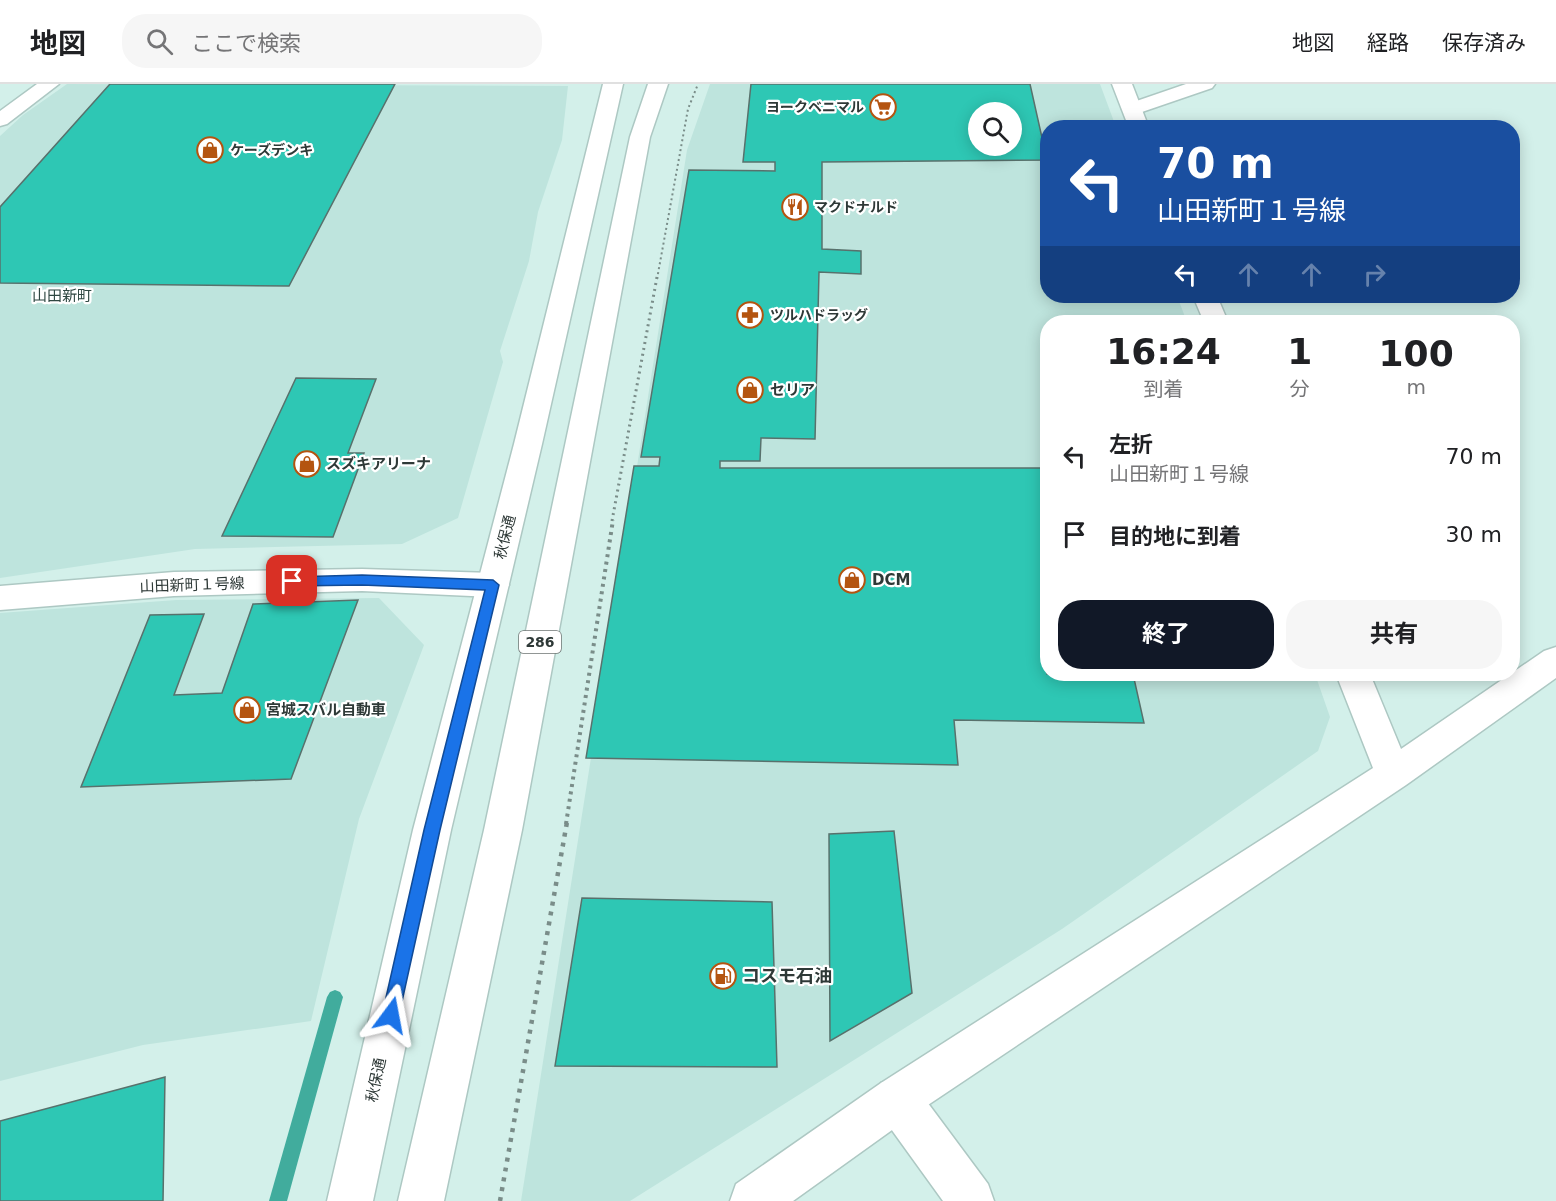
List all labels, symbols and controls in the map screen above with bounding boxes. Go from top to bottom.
search box [122,14,542,68]
icon: search [143,25,176,58]
text: 地図 [30,27,86,60]
text: ここで検索 [191,31,301,56]
text: 地図 [1292,31,1334,55]
text: 経路 [1367,31,1409,55]
text: 保存済み [1442,31,1526,55]
supermarket icon: ヨークベニマル [868,92,898,122]
place label: ヨークベニマル [766,99,864,115]
map controls [968,102,1022,156]
button: search [968,102,1022,156]
shop icon: ケーズデンキ [195,135,225,165]
text: 70 m [1157,139,1274,188]
place label: ケーズデンキ [230,142,313,158]
icon: left [1058,144,1136,222]
restaurant icon: マクドナルド [780,192,810,222]
text: 山田新町１号線 [1157,195,1346,226]
place label: マクドナルド [814,199,898,215]
icon: left [1169,258,1202,291]
icon: ahead [1232,258,1265,291]
icon: ahead [1295,258,1328,291]
icon: right [1358,258,1391,291]
district label: 山田新町 [32,287,92,305]
pharmacy icon: ツルハドラッグ [735,300,765,330]
place label: ツルハドラッグ [770,307,868,323]
text: 16:24 [1106,331,1221,372]
text: 1 [1287,331,1312,372]
text: 100 [1379,333,1454,374]
shop icon: セリア [735,375,765,405]
text: m [1406,375,1426,399]
text: 到着 [1144,377,1184,401]
text: 分 [1290,377,1310,401]
place label: セリア [770,381,815,399]
text: 左折 [1109,432,1153,457]
icon: left [1058,440,1091,473]
text: 70 m [1446,444,1502,469]
shop icon: スズキアリーナ [292,449,322,479]
place label: スズキアリーナ [326,455,431,473]
text: 山田新町１号線 [1109,462,1249,486]
street label: 秋保通 [491,513,519,561]
icon: arrive [1058,518,1091,551]
text: 30 m [1446,522,1502,547]
text: 目的地に到着 [1109,524,1241,549]
pin [266,555,317,606]
icon: arrive [275,564,308,597]
shop icon: DCM [837,565,867,595]
place label: DCM [872,571,910,589]
street label: 山田新町１号線 [139,574,245,596]
button: 終了 [1058,600,1274,669]
button: 共有 [1286,600,1502,669]
road number: 286 [519,631,561,653]
shop icon: 宮城スバル自動車 [232,695,262,725]
place label: 宮城スバル自動車 [266,701,386,719]
fuel station icon: コスモ石油 [708,961,738,991]
place label: コスモ石油 [742,965,832,986]
position arrow [359,983,423,1047]
street label: 秋保通 [363,1056,389,1104]

